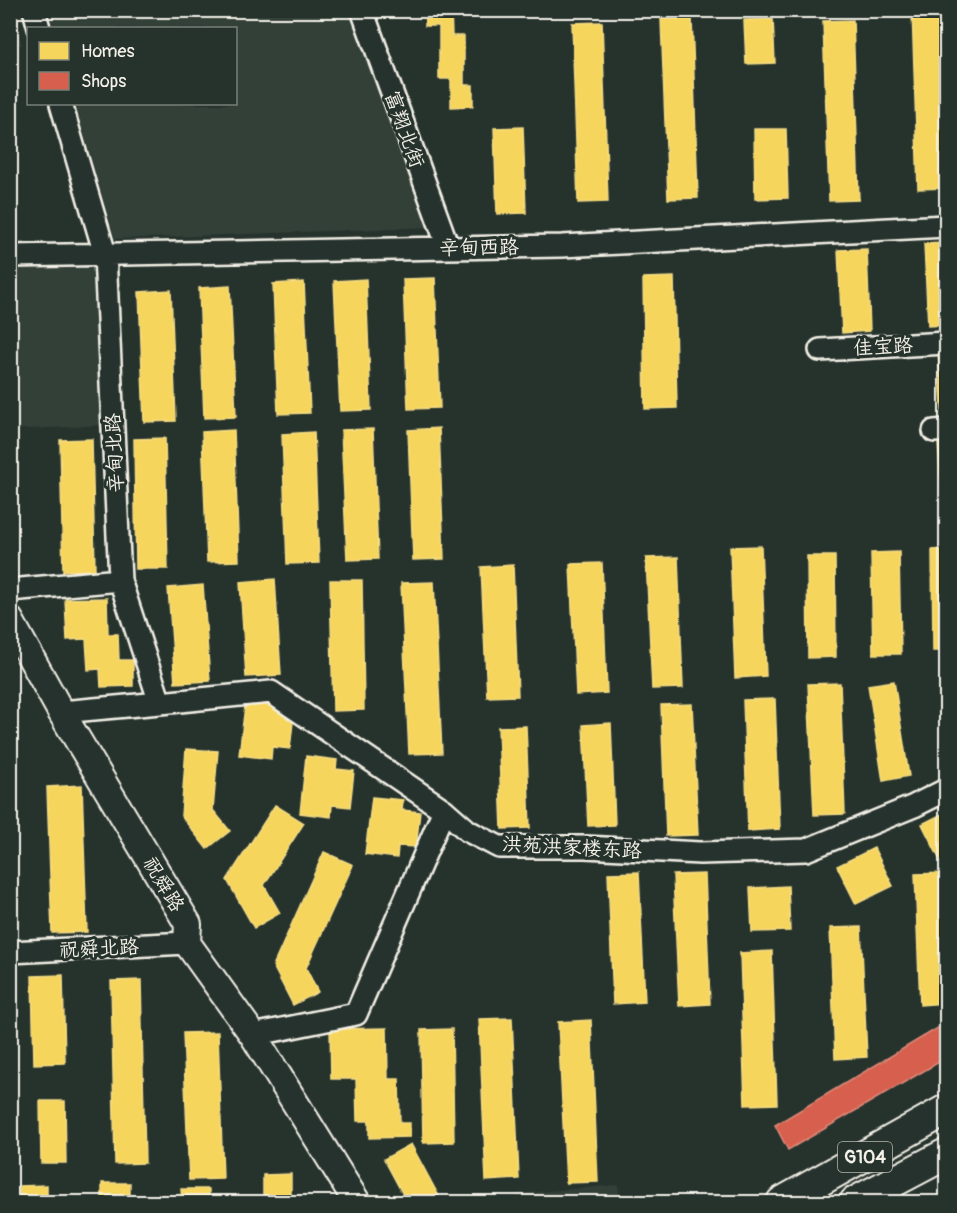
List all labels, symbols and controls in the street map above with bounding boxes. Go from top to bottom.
legend [27,27,237,105]
text: Homes [81,40,134,63]
text: Shops [81,70,126,93]
street label: 富翔北街 [379,87,430,171]
street label: 辛甸西路 [439,234,520,261]
street label: 佳宝路 [852,332,915,361]
street label: 辛甸北路 [100,411,129,494]
street label: 洪苑洪家楼东路 [501,831,644,864]
street label: 祝舜路 [137,852,190,917]
street label: 祝舜北路 [58,934,141,963]
road number: G104 [838,1142,892,1172]

